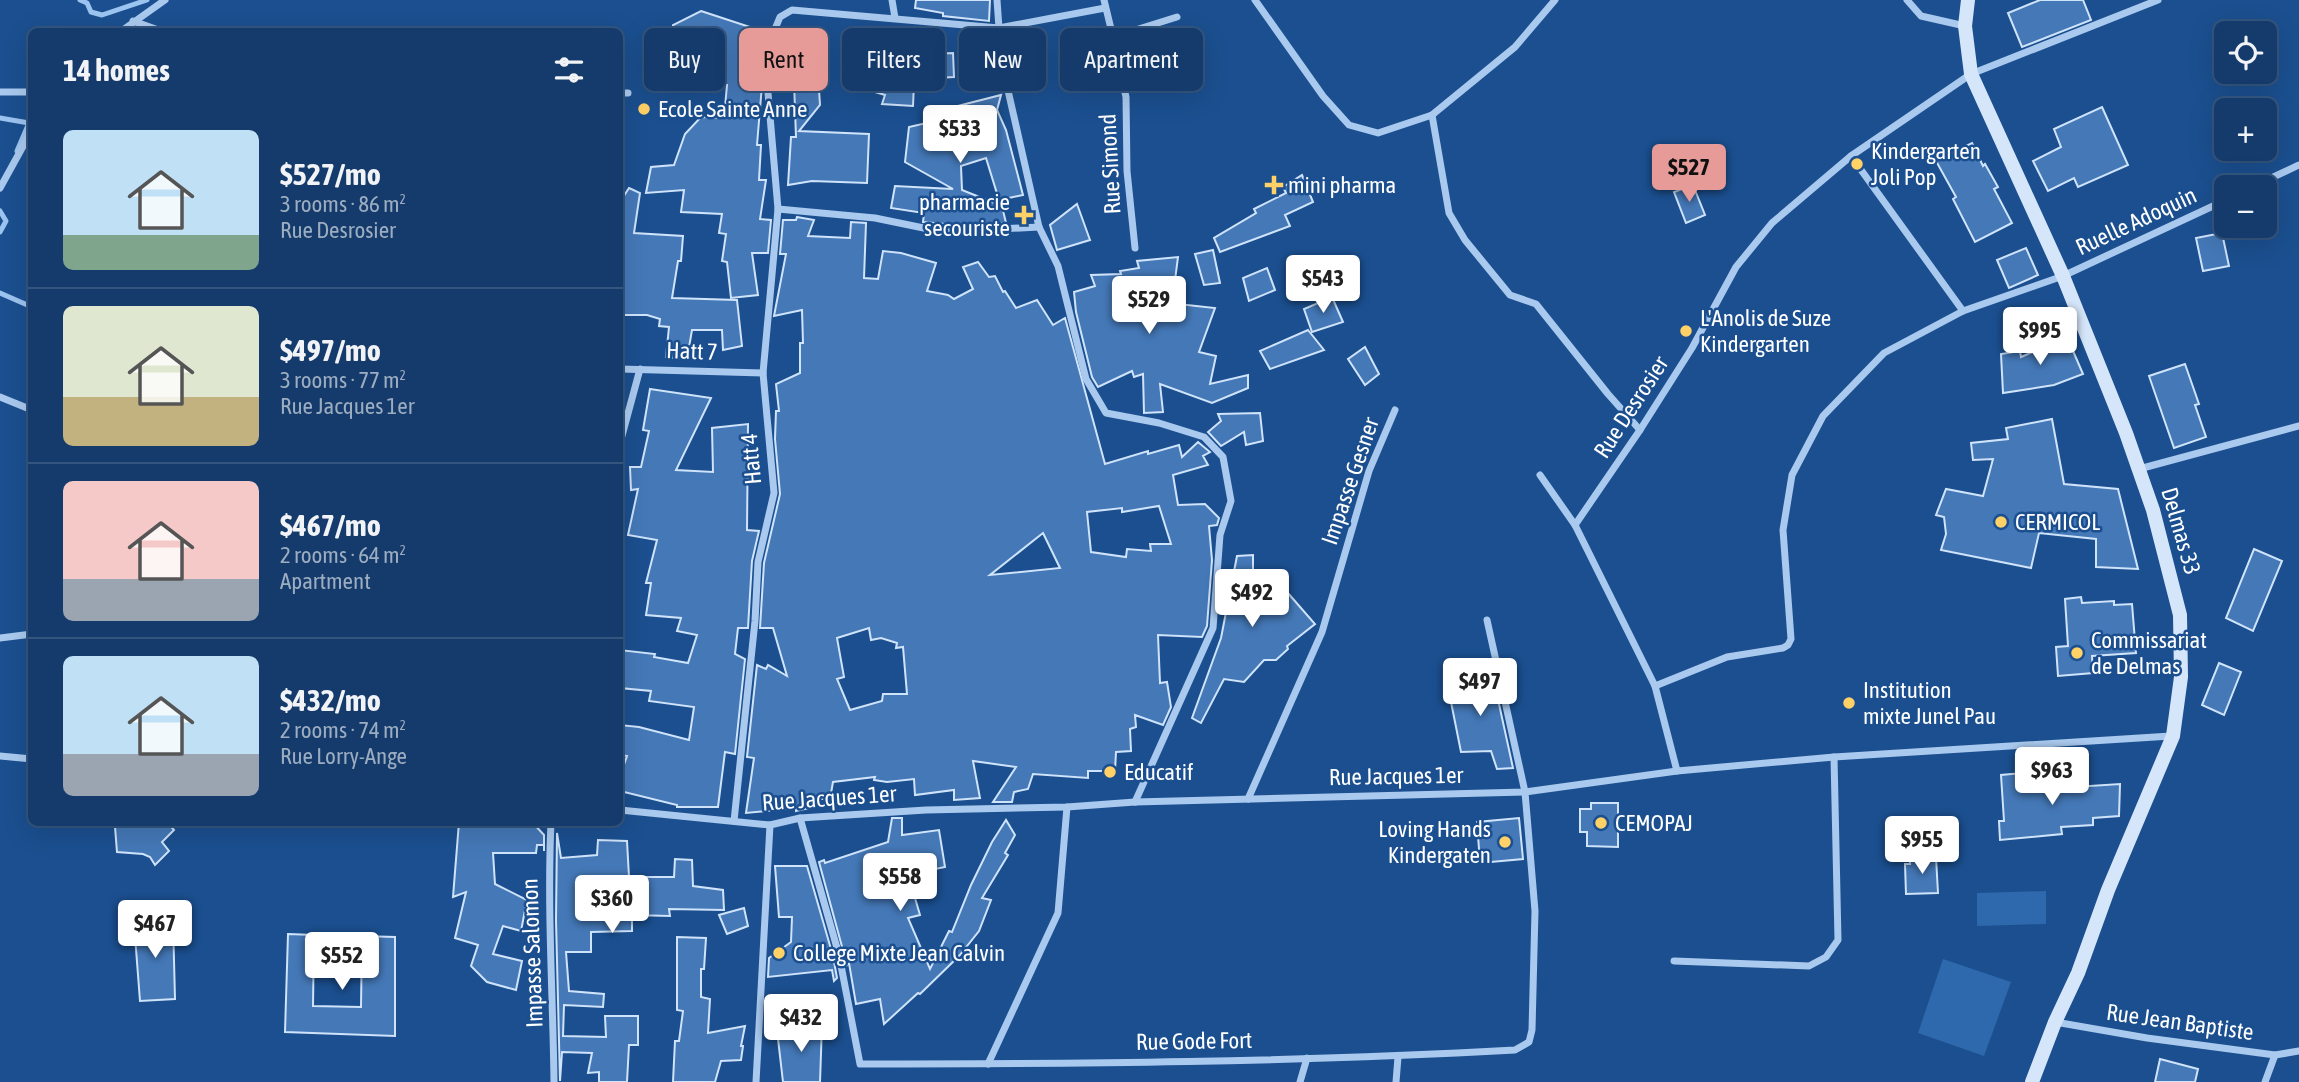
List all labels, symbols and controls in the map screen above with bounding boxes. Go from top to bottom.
map controls [2214,21,2277,238]
button: locate [2214,21,2277,84]
chip: Buy [644,28,725,91]
chip: Rent [739,28,828,91]
chip: Filters [842,28,945,91]
chip: New [959,28,1046,91]
chip: Apartment [1060,28,1203,91]
icon: filters [550,51,588,89]
text: 14 homes [63,53,170,87]
place label: Ecole Sainte Anne [658,96,807,122]
button: + [2214,98,2277,161]
marker: Ecole Sainte Anne [636,101,652,117]
pin: $533 [919,106,1001,165]
street label: Rue Simond [1094,113,1126,215]
text: $533 [939,115,981,141]
place label: Kindergarten Joli Pop [1871,138,1981,190]
pin: $527 [1648,144,1730,204]
text: $527 [1668,154,1710,180]
marker: Kindergarten Joli Pop [1849,156,1865,172]
text: $527/mo [280,157,381,191]
icon: home [119,158,203,242]
place label: mini pharma [1288,172,1396,198]
button: − [2214,175,2277,238]
marker: mini pharma [1266,177,1282,193]
street label: Ruelle Adoquin [2072,182,2200,260]
place label: pharmacie secouriste [919,189,1010,241]
text: 3 rooms · 86 m² [280,191,406,217]
marker: pharmacie secouriste [1016,207,1032,223]
text: Rue Desrosier [280,217,396,243]
pin: $543 [1282,256,1364,315]
text: $543 [1302,265,1344,291]
pin: $529 [1108,276,1190,336]
text: $529 [1128,286,1170,312]
place label: L'Anolis de Suze Kindergarten [1700,305,1831,357]
pin: $995 [1999,308,2081,367]
text: $995 [2019,317,2061,343]
marker: L'Anolis de Suze Kindergarten [1678,323,1694,339]
text: $497/mo [280,333,381,367]
icon: home [119,334,203,418]
street label: Hatt 7 [666,337,718,365]
street label: Rue Desrosier [1589,350,1674,463]
text: 3 rooms · 77 m² [280,367,406,393]
text: Rue Jacques 1er [280,393,415,419]
street label: Impasse Gesner [1316,413,1384,548]
street label: Hatt 4 [736,432,766,486]
street label: Delmas 33 [2156,484,2206,578]
text: $467/mo [280,508,381,542]
icon: home [119,509,203,593]
place label: CERMICOL [2015,509,2100,535]
marker: CERMICOL [1993,514,2009,530]
text: 2 rooms · 64 m² [280,542,406,568]
text: Apartment [280,568,371,594]
pin: $492 [1211,570,1293,629]
text: $492 [1231,579,1273,605]
place label: Commissariat de Delmas [2091,627,2207,679]
marker: Commissariat de Delmas [2069,645,2085,661]
pin: $497 [1439,658,1521,718]
text: $497 [1459,668,1501,694]
place label: Institution mixte Junel Pau [1863,677,1996,729]
text: $432/mo [280,683,381,717]
icon: home [119,684,203,768]
marker: Institution mixte Junel Pau [1841,695,1857,711]
text: 2 rooms · 74 m² [280,717,406,743]
text: Rue Lorry-Ange [280,743,407,769]
pin: $963 [2011,748,2093,807]
text: $963 [2031,757,2073,783]
place label: Educatif [1124,759,1193,785]
street label: Rue Jacques 1er [1329,762,1465,790]
marker: Educatif [1102,764,1118,780]
street label: Rue Jacques 1er [761,780,898,816]
place label: CEMOPAJ [1615,810,1693,836]
marker: CEMOPAJ [1593,815,1609,831]
place label: Loving Hands Kindergaten [1378,816,1491,868]
pin: $955 [1881,816,1963,876]
text: $955 [1901,826,1943,852]
marker: Loving Hands Kindergaten [1497,834,1513,850]
pin: $558 [859,853,941,913]
text: $558 [879,863,921,889]
pin: $360 [571,876,653,935]
street label: Impasse Salomon [516,878,548,1028]
text: $360 [591,885,633,911]
pin: $467 [114,900,196,960]
text: $467 [134,910,176,936]
pin: $552 [301,932,383,992]
place label: College Mixte Jean Calvin [793,940,1005,966]
text: $552 [321,942,363,968]
marker: College Mixte Jean Calvin [771,945,787,961]
pin: $432 [760,995,842,1054]
street label: Rue Jean Baptiste [2105,999,2255,1045]
text: $432 [780,1004,822,1030]
street label: Rue Gode Fort [1136,1027,1252,1055]

